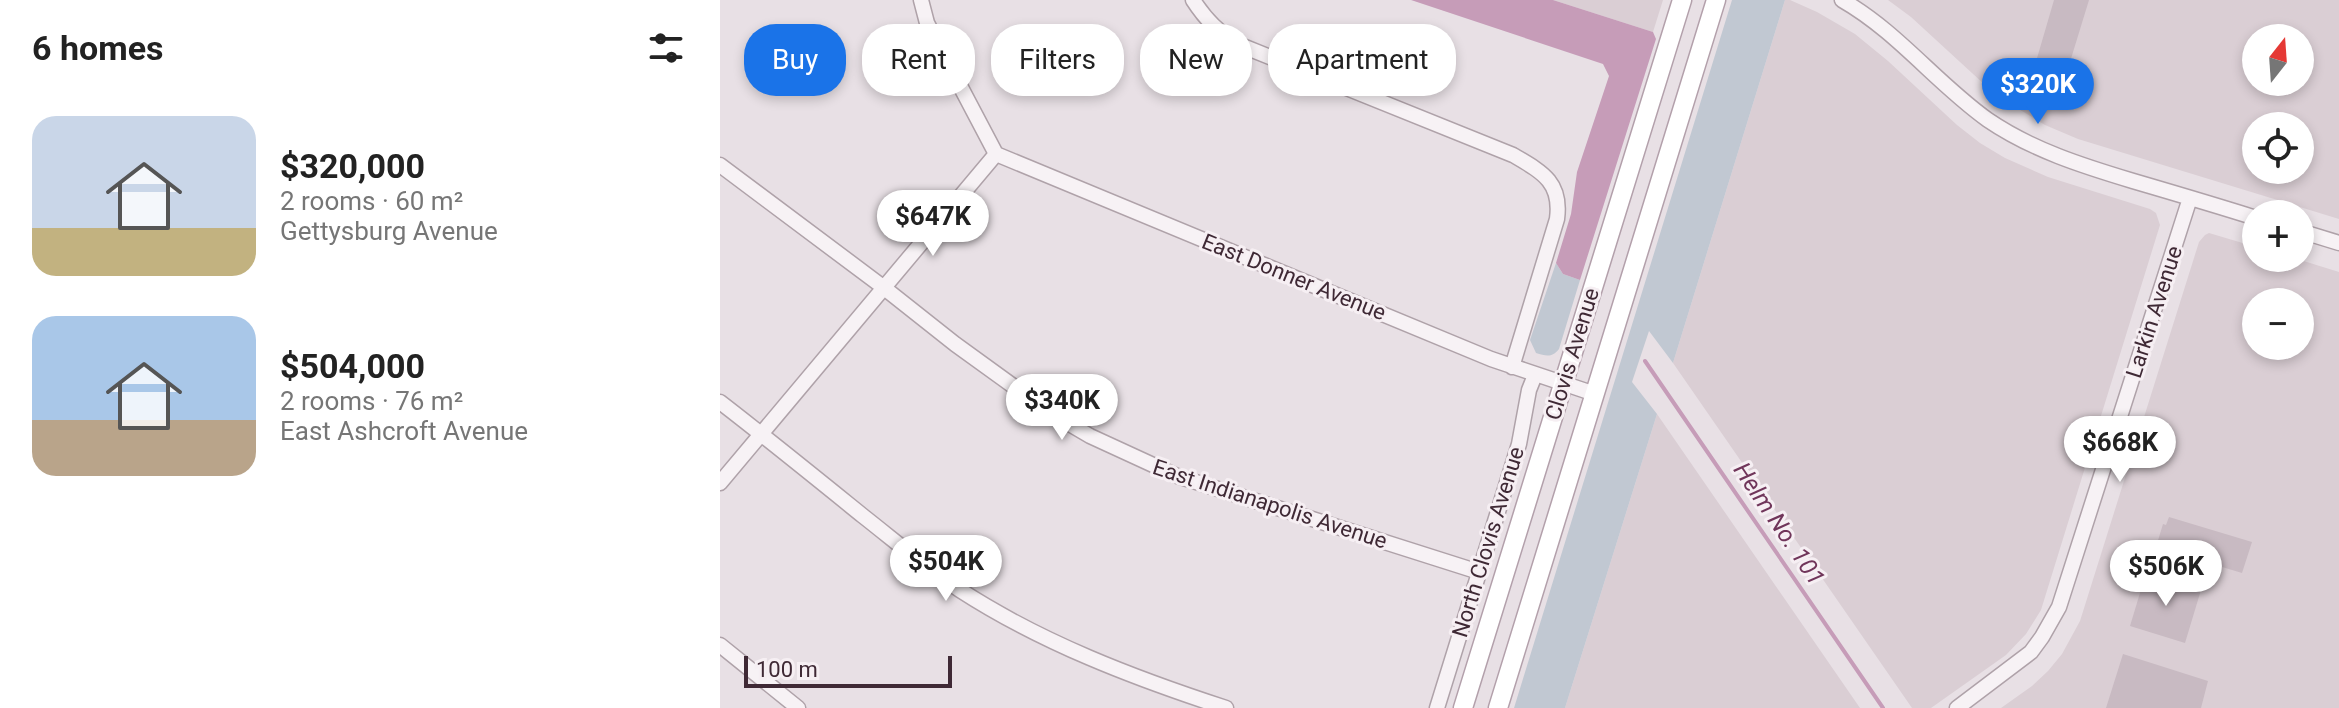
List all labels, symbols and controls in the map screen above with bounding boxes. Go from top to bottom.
chip: Buy [744,24,846,96]
chip: Rent [862,24,975,96]
chip: Filters [991,24,1124,96]
chip: New [1140,24,1252,96]
chip: Apartment [1268,24,1456,96]
north arrow [2242,24,2314,96]
map controls [2242,24,2314,360]
icon: filters [644,26,688,70]
text: 6 homes [32,28,163,68]
pin: $320K [1982,58,2094,126]
text: $320K [2000,69,2076,99]
button: locate [2242,112,2314,184]
text: $320,000 [280,146,425,186]
icon: home [96,148,192,244]
text: 2 rooms · 60 m² [280,186,463,216]
pin: $647K [877,190,989,258]
button: + [2242,200,2314,272]
text: $647K [895,201,971,231]
text: Gettysburg Avenue [280,216,498,246]
street label: East Donner Avenue [1198,229,1390,325]
street label: Larkin Avenue [2121,243,2187,381]
street label: Clovis Avenue [1540,285,1604,423]
button: − [2242,288,2314,360]
text: $504,000 [280,346,425,386]
icon: home [96,348,192,444]
pin: $340K [1006,374,1118,442]
text: $340K [1024,385,1100,415]
text: 2 rooms · 76 m² [280,386,463,416]
text: East Ashcroft Avenue [280,416,528,446]
pin: $668K [2064,416,2176,484]
text: $668K [2082,427,2158,457]
street label: North Clovis Avenue [1447,444,1529,640]
street label: East Indianapolis Avenue [1150,454,1390,554]
water label: Helm No. 101 [1728,457,1830,591]
pin: $504K [890,535,1002,603]
pin: $506K [2110,540,2222,608]
text: $504K [908,546,984,576]
text: $506K [2128,551,2204,581]
scale bar [744,652,952,688]
text: 100 m [756,657,818,682]

